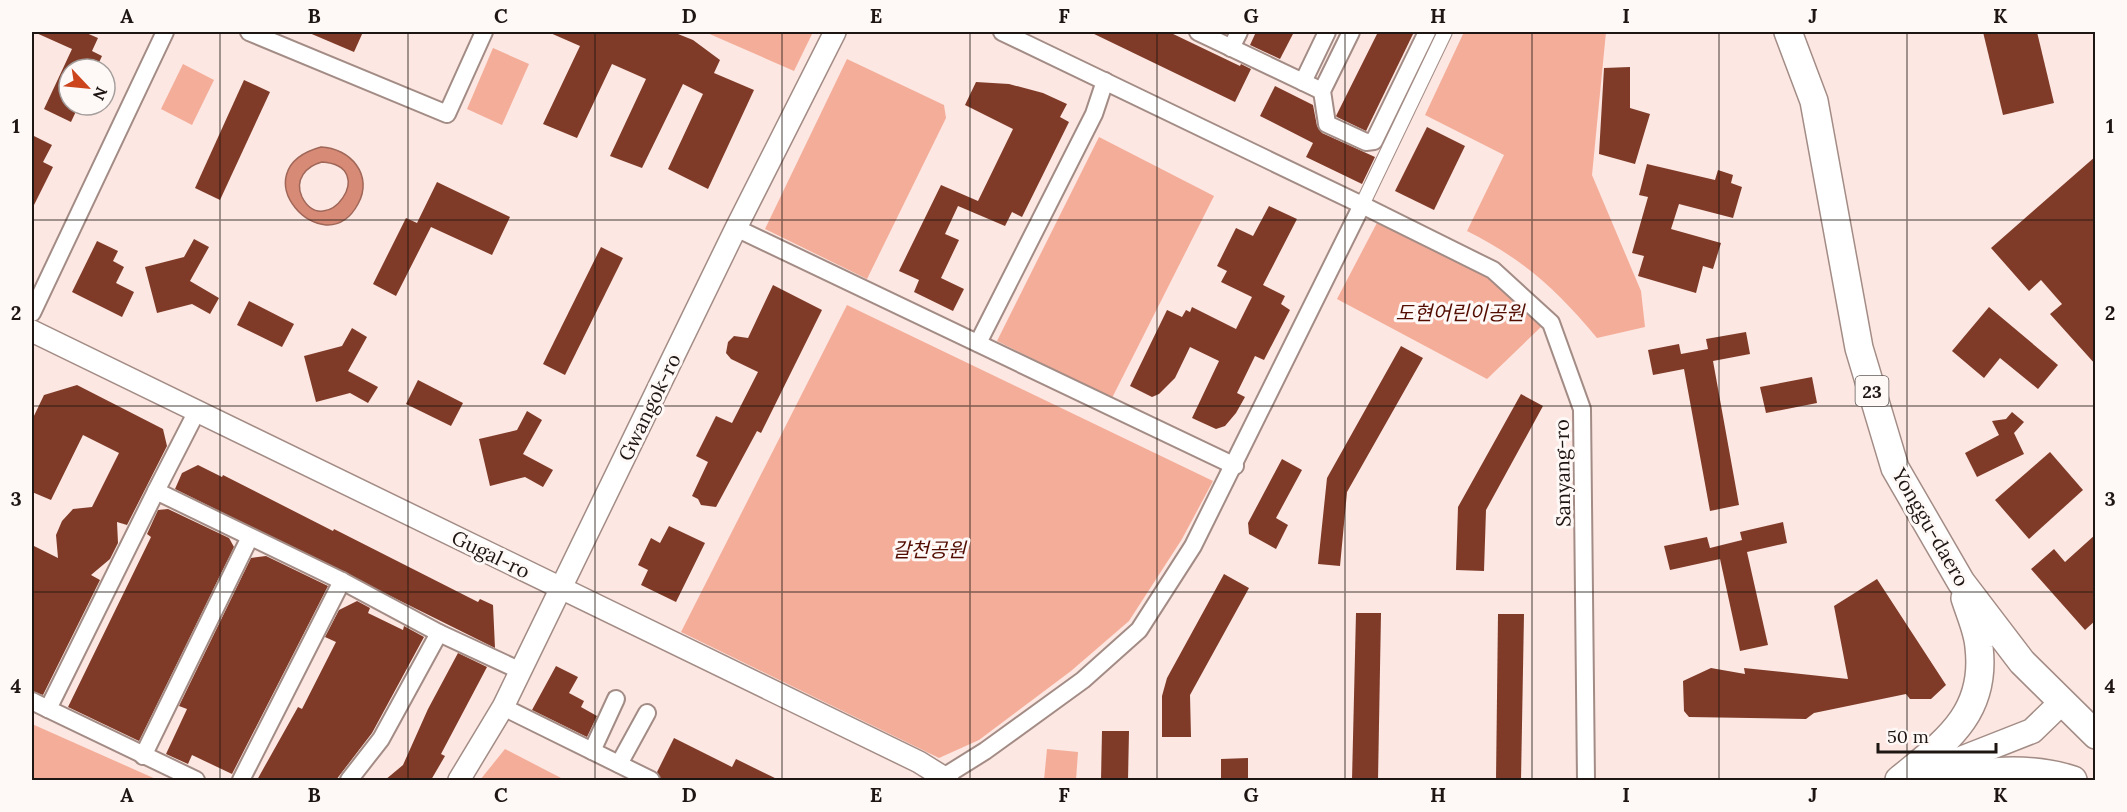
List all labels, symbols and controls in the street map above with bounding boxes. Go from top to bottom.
text: A [120,3,134,28]
text: B [307,3,321,28]
text: C [494,3,508,28]
text: D [681,3,697,28]
text: E [870,3,882,28]
text: F [1058,3,1070,28]
text: G [1243,3,1259,28]
text: H [1430,3,1446,28]
text: I [1622,3,1630,28]
text: J [1808,3,1818,28]
text: K [1993,3,2008,28]
north arrow [57,57,117,117]
text: N [89,84,112,104]
text: 1 [12,113,20,138]
text: 1 [2106,113,2114,138]
text: 2 [11,300,21,325]
park label: 도현어린이공원 [1396,300,1526,325]
text: 2 [2105,300,2115,325]
street label: Gwangok-ro [612,349,686,465]
road number: 23 [1856,376,1888,406]
street label: Sanyang-ro [1549,419,1575,527]
street label: Yonggu-daero [1887,463,1975,591]
text: 3 [10,486,22,511]
text: 3 [2104,486,2116,511]
street label: Gugal-ro [448,524,534,584]
park label: 갈천공원 [892,537,967,562]
text: 4 [11,673,22,698]
text: 4 [2105,673,2116,698]
scale bar [1878,716,1996,754]
text: 50 m [1887,725,1929,748]
text: A [120,782,134,807]
text: B [307,782,321,807]
text: C [494,782,508,807]
text: D [681,782,697,807]
text: E [870,782,882,807]
text: F [1058,782,1070,807]
text: G [1243,782,1259,807]
text: H [1430,782,1446,807]
text: I [1622,782,1630,807]
text: J [1808,782,1818,807]
text: K [1993,782,2008,807]

